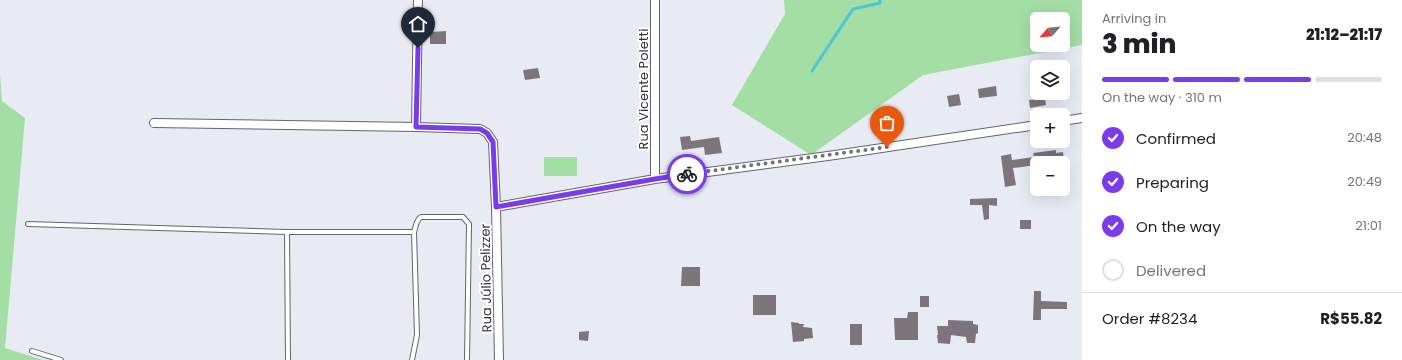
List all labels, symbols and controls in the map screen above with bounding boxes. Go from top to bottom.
pin [401,7.0,435,48]
text: Arriving in [1102,9,1166,28]
north arrow [1030,12,1070,52]
map controls [1030,12,1070,196]
icon: home [407,13,429,35]
text: 21:12–21:17 [1306,24,1382,45]
text: 3 min [1102,26,1176,62]
street label: Rua Vicente Poletti [634,29,653,149]
button: layers [1030,60,1070,100]
text: On the way · 310 m [1102,88,1222,107]
pin [870,106,904,147]
button: + [1030,108,1070,148]
icon: bag [876,112,898,134]
icon: check [1102,127,1124,149]
text: Confirmed [1136,128,1216,149]
text: 20:48 [1347,128,1382,147]
courier [667,154,707,194]
button: − [1030,156,1070,196]
icon: bike [676,163,698,185]
icon: check [1102,171,1124,193]
text: Preparing [1136,172,1209,193]
text: 20:49 [1347,172,1382,191]
icon: check [1102,215,1124,237]
text: On the way [1136,216,1221,237]
text: 21:01 [1355,216,1382,235]
street label: Rua Júlio Pelizzer [476,223,496,332]
text: Delivered [1136,260,1206,281]
text: Order #8234 [1102,308,1197,329]
text: R$55.82 [1320,308,1382,329]

